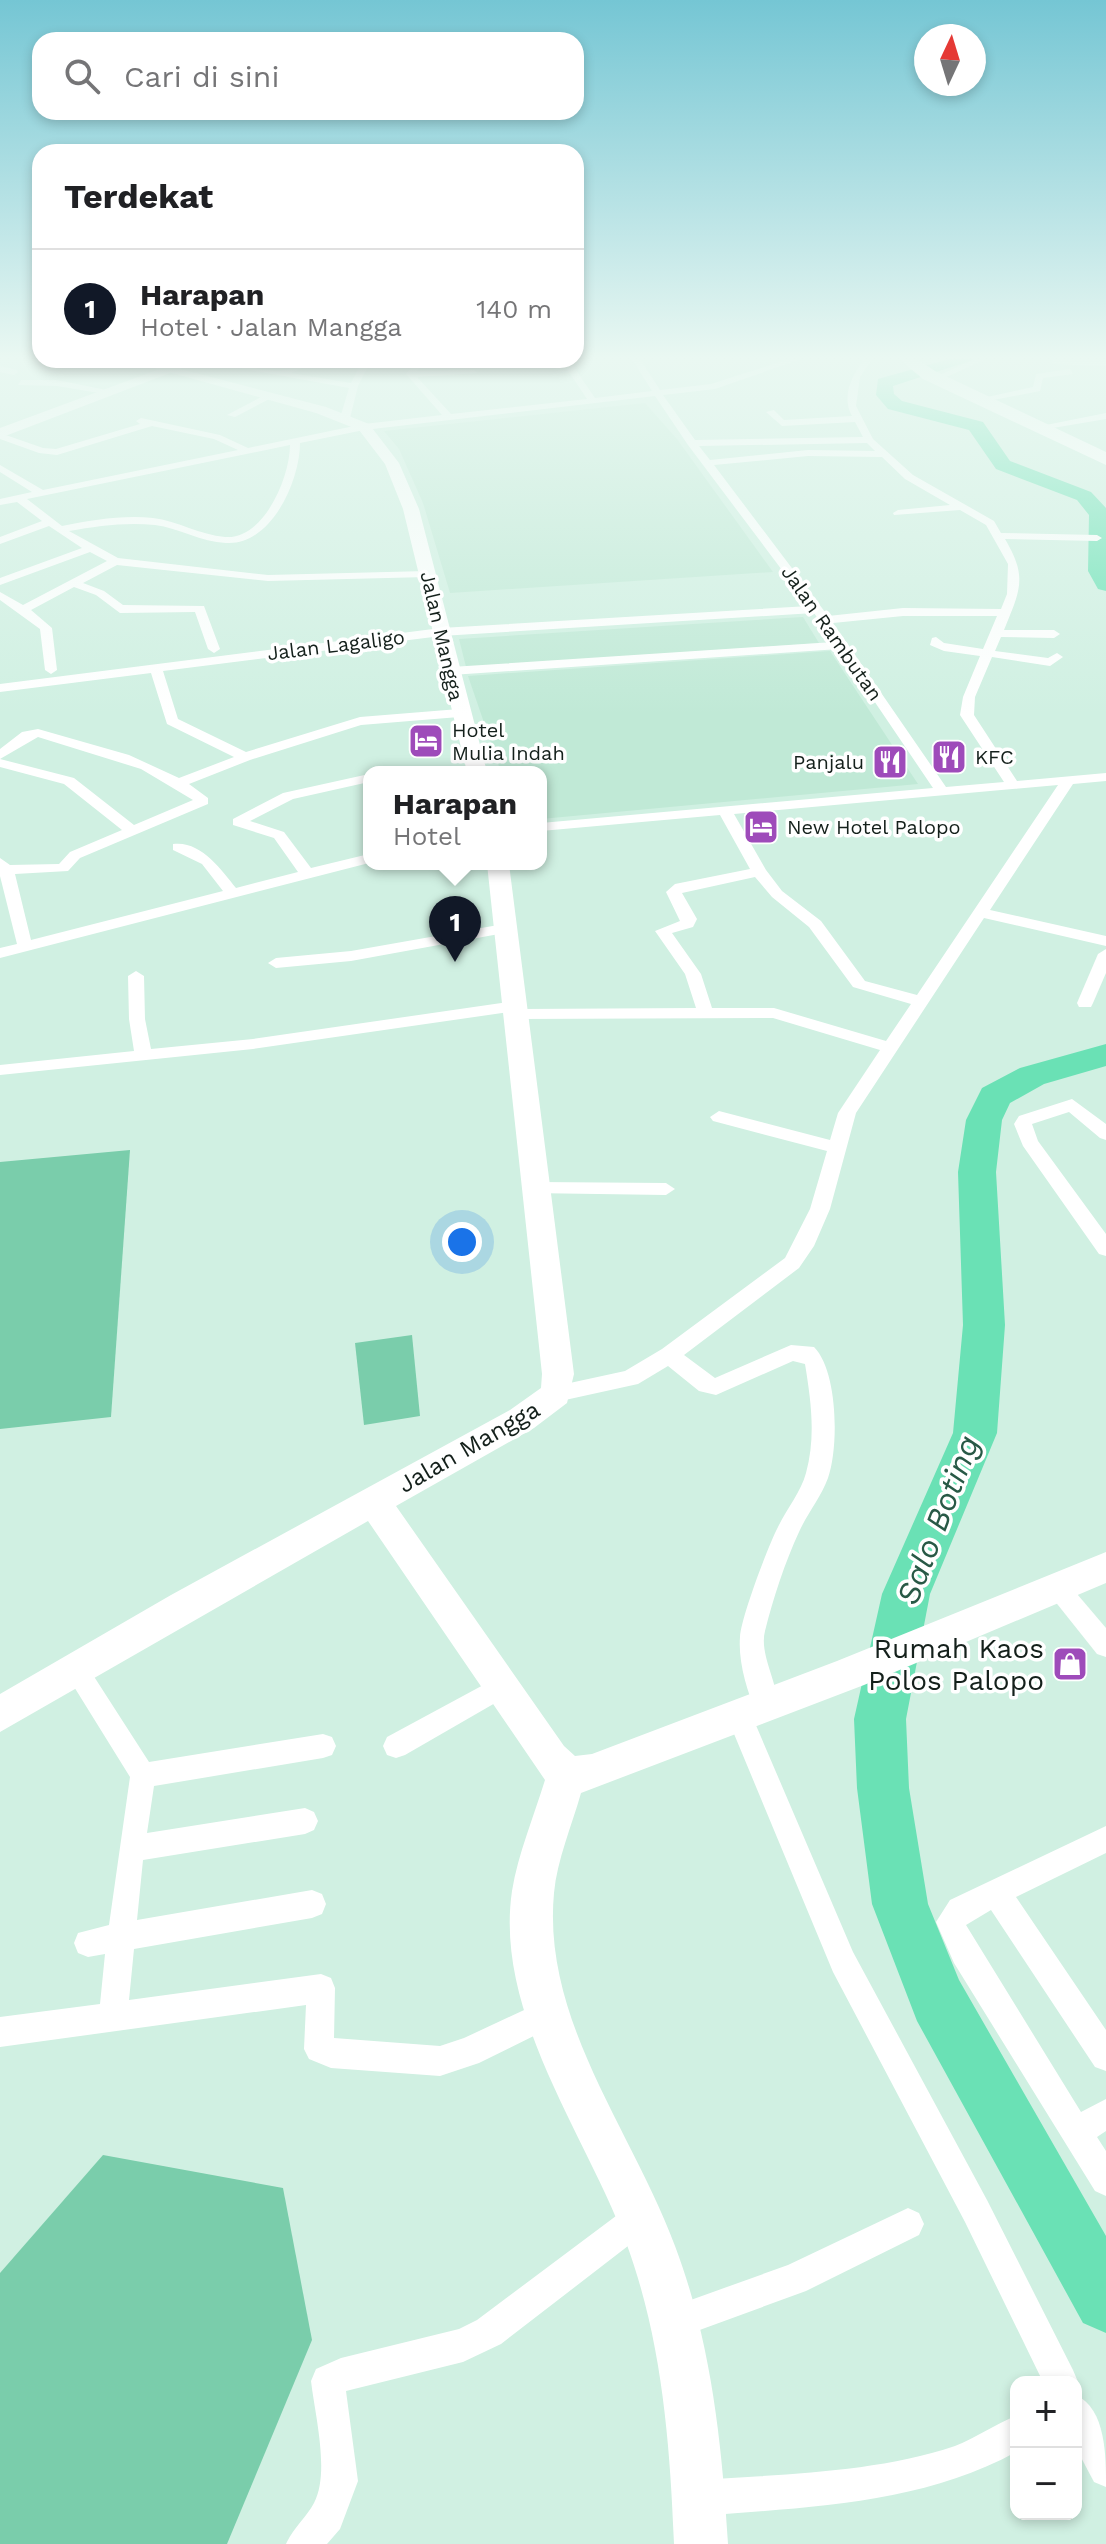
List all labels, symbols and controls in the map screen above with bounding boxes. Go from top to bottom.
north arrow [914,24,986,96]
search box [32,32,584,120]
icon: search [60,54,104,98]
text: Cari di sini [124,59,279,94]
text: Terdekat [64,176,213,216]
text: Harapan [140,277,264,312]
text: 1 [84,294,96,324]
text: 140 m [476,294,552,324]
text: Hotel · Jalan Mangga [140,312,402,342]
street label: Jalan Rambutan [776,561,888,705]
street label: Jalan Mangga [415,569,469,703]
street label: Jalan Lagaligo [266,625,406,665]
place label: Hotel Mulia Indah [452,718,565,765]
hotel icon: Hotel Mulia Indah [407,722,445,760]
restaurant icon: KFC [930,738,968,776]
restaurant icon: Panjalu [871,743,909,781]
place label: KFC [975,745,1014,769]
place label: Panjalu [793,750,864,774]
popup [363,766,547,870]
text: Harapan [393,786,517,821]
hotel icon: New Hotel Palopo [742,808,780,846]
place label: New Hotel Palopo [787,815,961,839]
text: Hotel [393,821,461,851]
pin: 1 [429,896,481,962]
your location [442,1222,482,1262]
street label: Jalan Mangga [393,1395,545,1499]
water label: Salo Boting [888,1430,988,1610]
place label: Rumah Kaos Polos Palopo [868,1632,1044,1697]
shop icon: Rumah Kaos Polos Palopo [1051,1645,1089,1683]
map controls [1010,2376,1082,2520]
button: + [1010,2376,1082,2448]
button: − [1010,2448,1082,2520]

